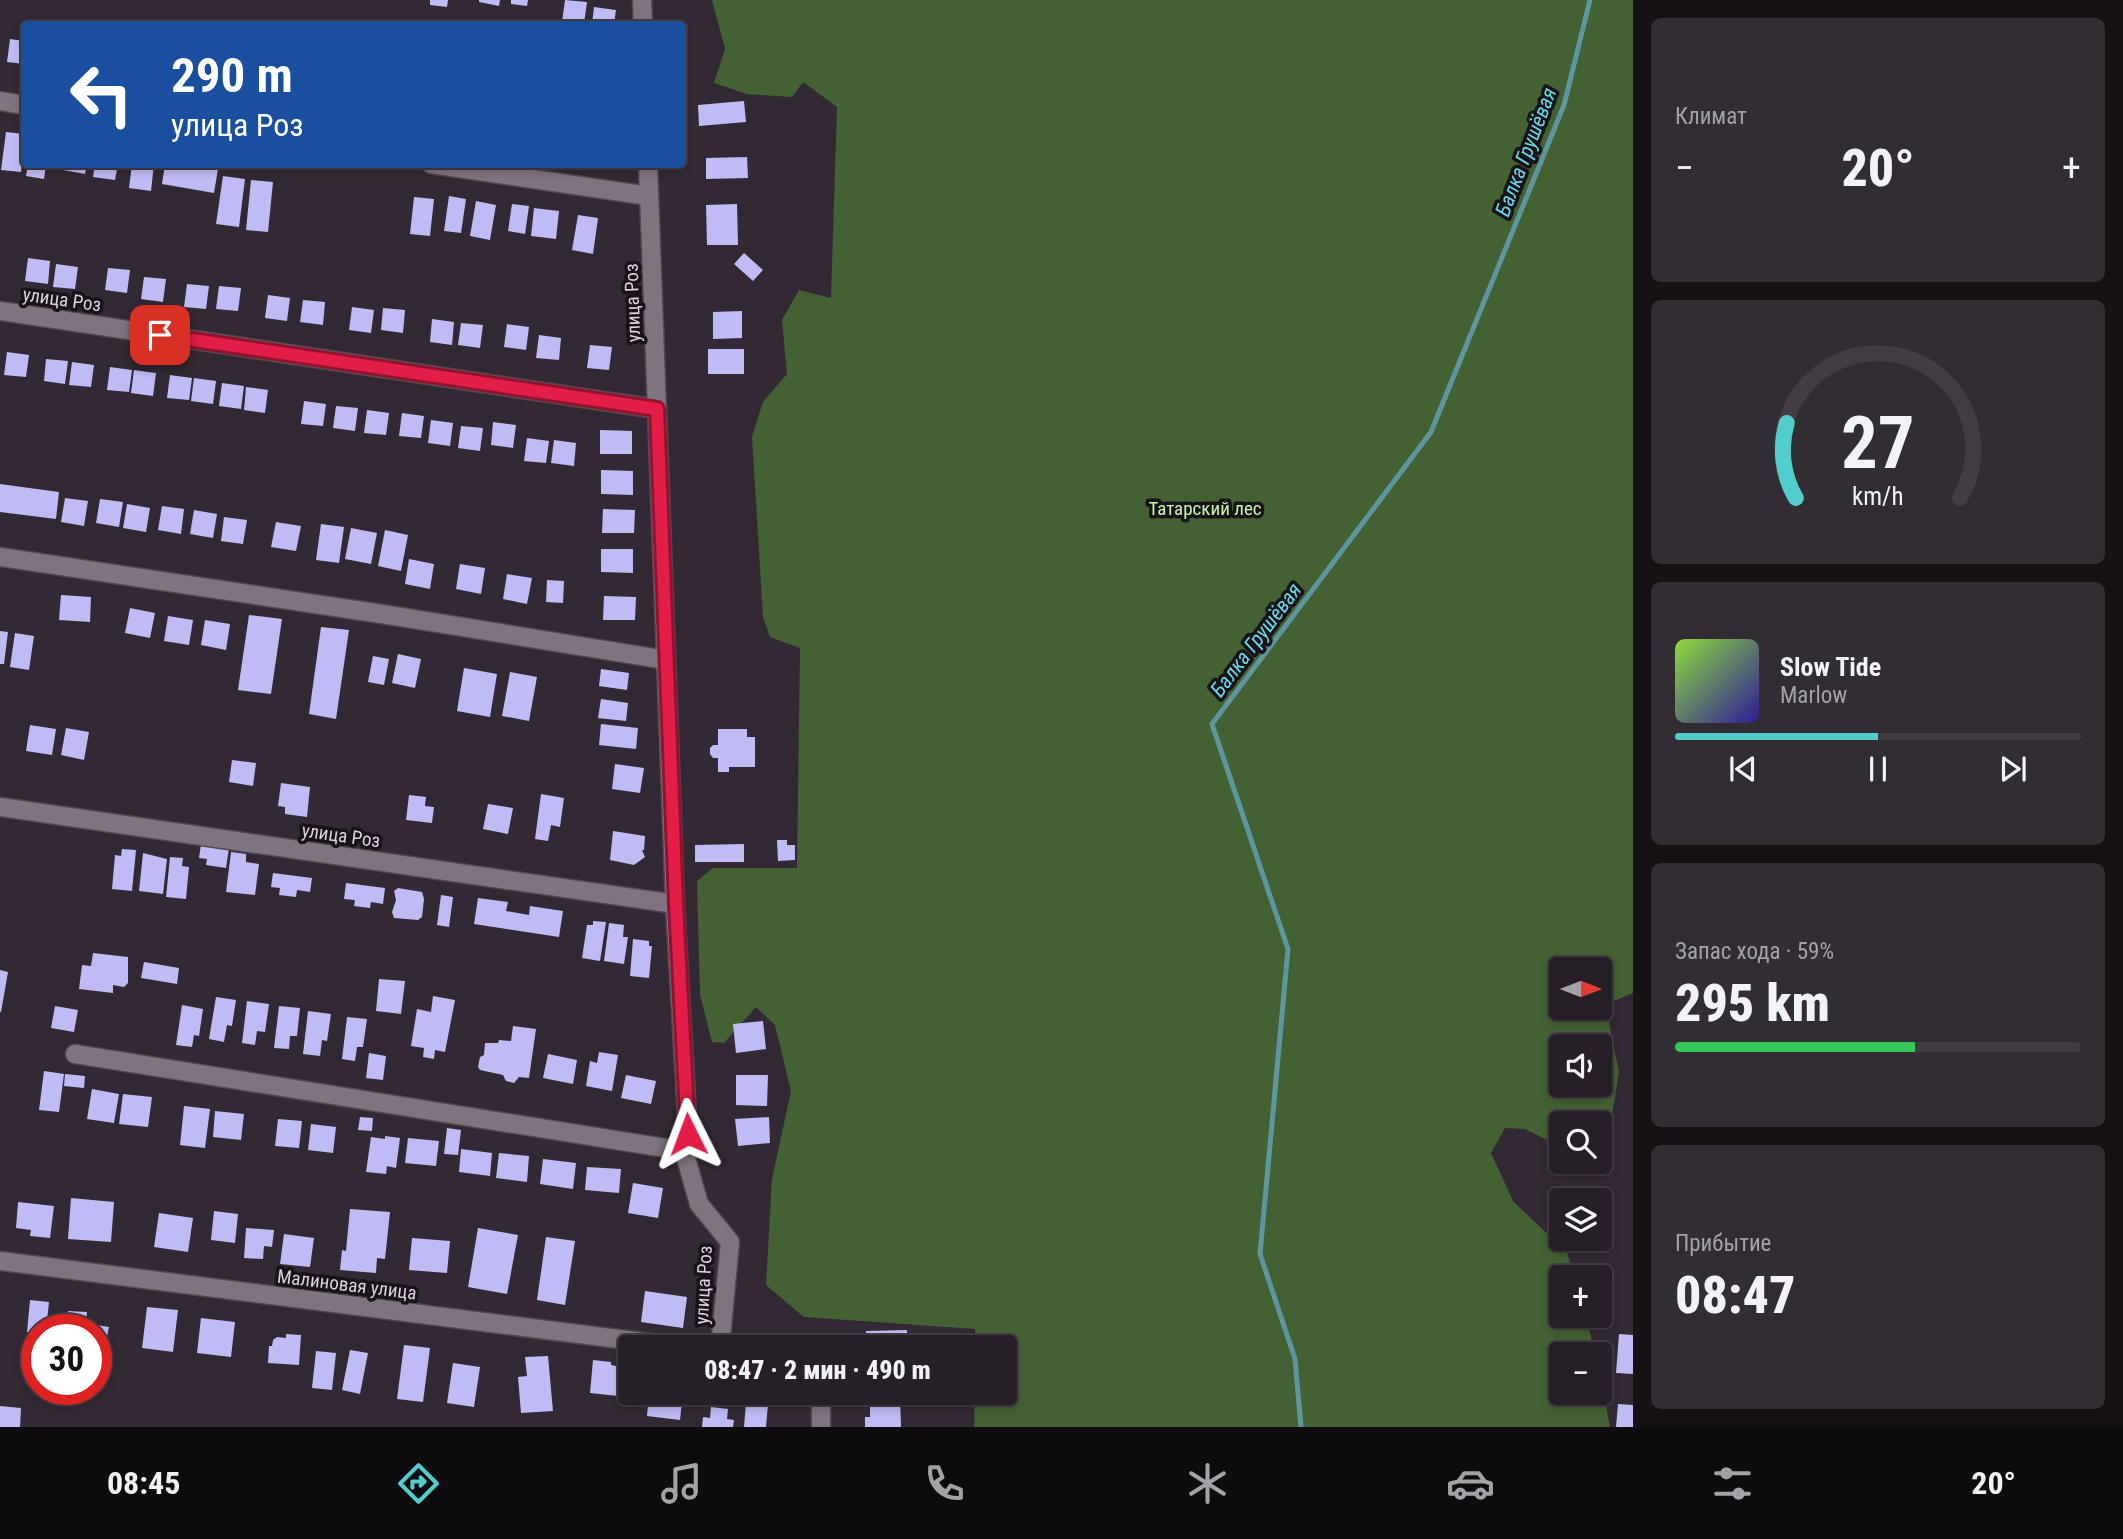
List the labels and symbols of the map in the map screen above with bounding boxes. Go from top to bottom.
water label: Балка Грушёвая [1490,84,1562,220]
street label: улица Роз [620,263,645,343]
street label: улица Роз [21,283,103,316]
pin [130,305,190,365]
park label: Татарский лес [1148,497,1262,520]
water label: Балка Грушёвая [1206,578,1307,701]
street label: улица Роз [300,819,382,852]
north arrow [1549,957,1612,1020]
position arrow [651,1097,725,1171]
street label: улица Роз [690,1245,717,1325]
street label: Малиновая улица [276,1265,418,1304]
speed limit sign: 30 [21,1314,112,1405]

